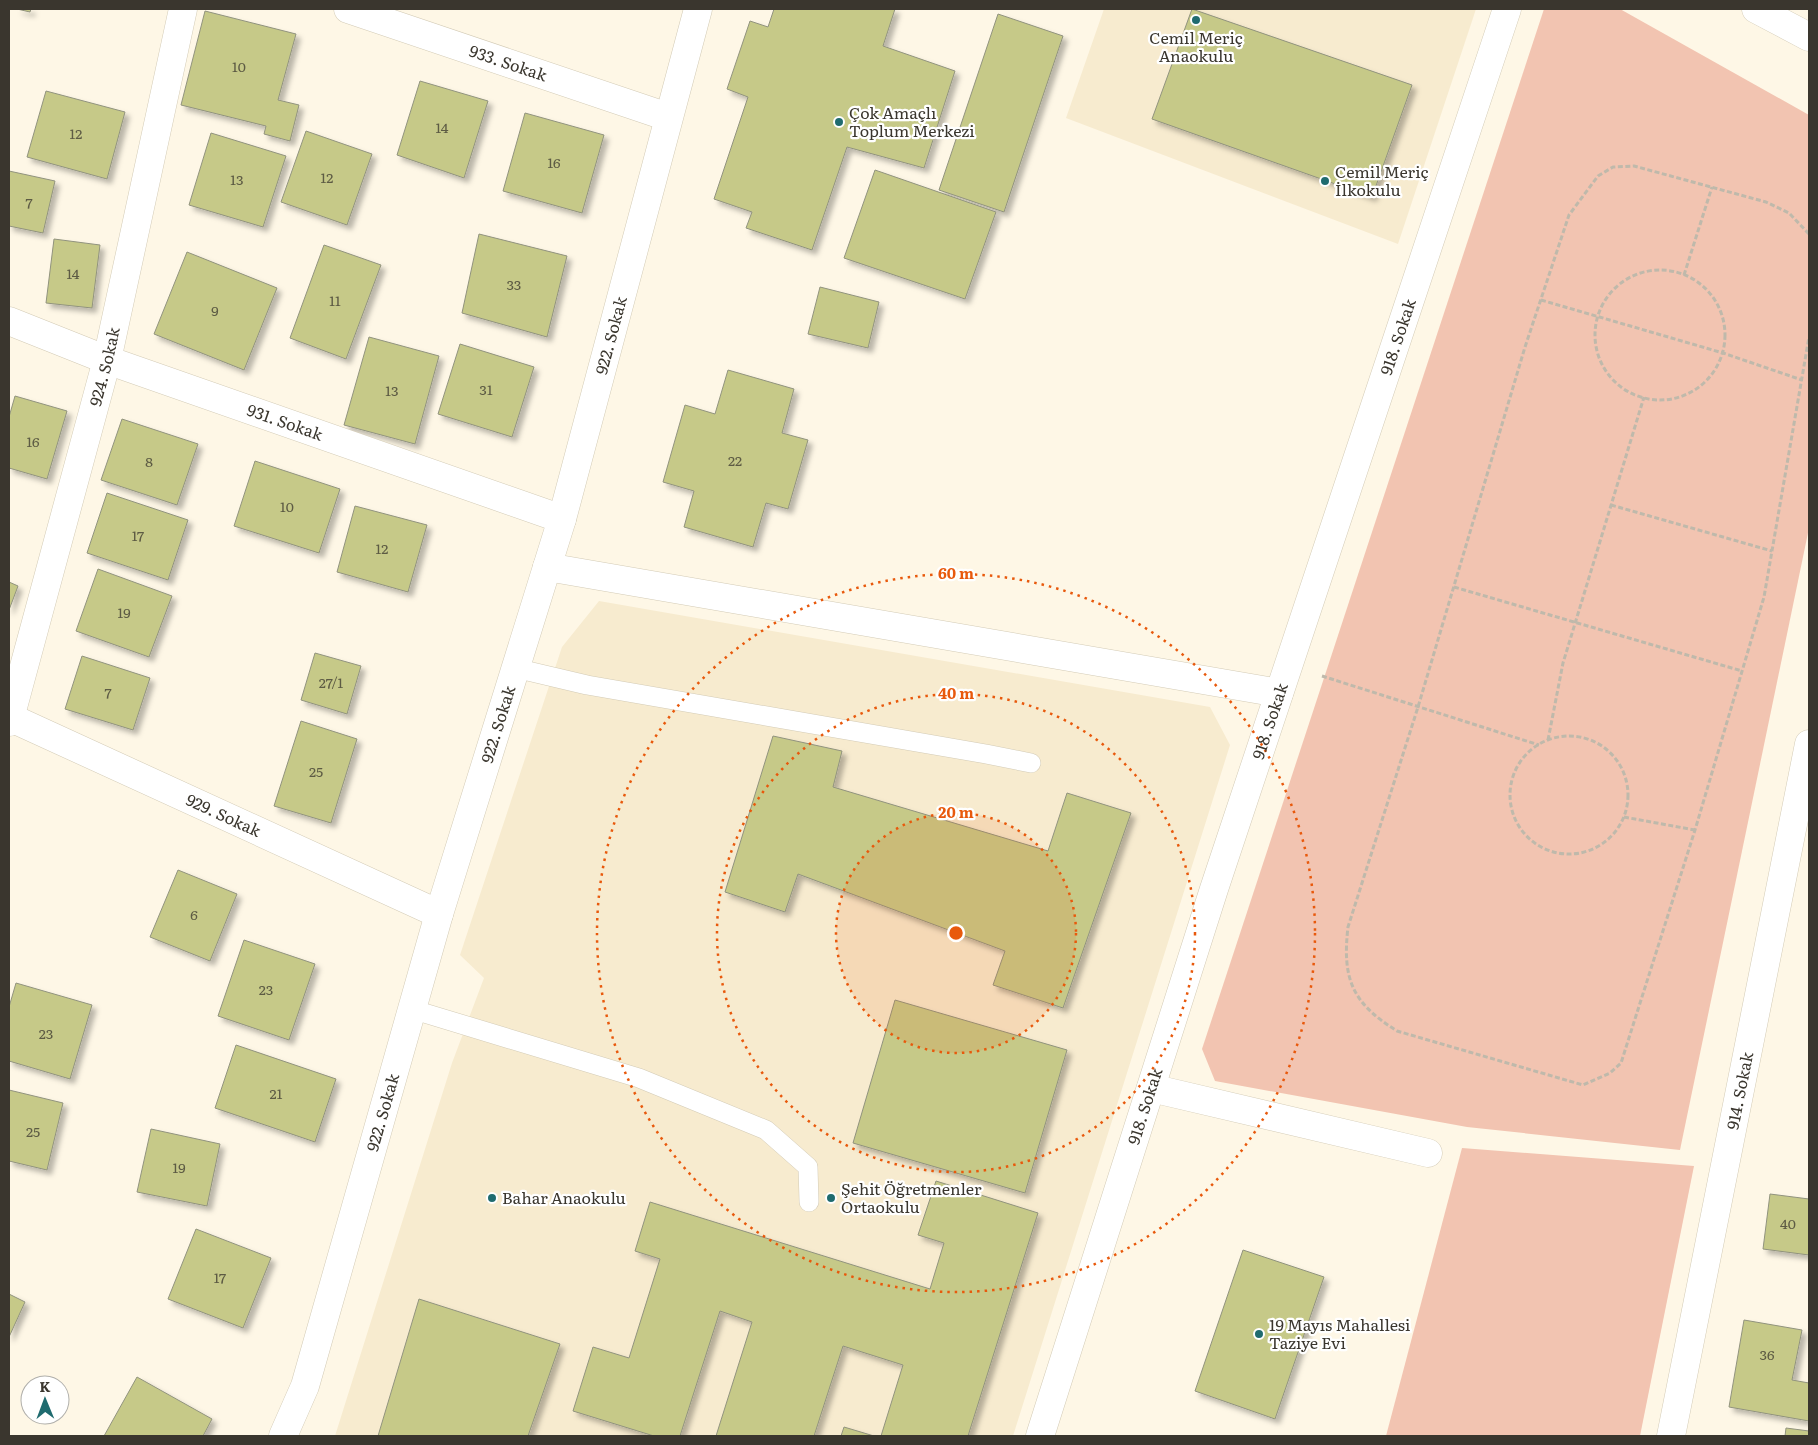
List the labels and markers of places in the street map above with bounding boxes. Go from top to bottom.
marker: Cemil Meriç Anaokulu [1190,14,1202,26]
place label: Cemil Meriç Anaokulu [1149,25,1243,67]
place label: Çok Amaçlı Toplum Merkezi [849,100,975,142]
marker: Çok Amaçlı Toplum Merkezi [833,116,845,128]
place label: Cemil Meriç İlkokulu [1335,159,1429,201]
marker: Cemil Meriç İlkokulu [1319,175,1331,187]
centre of rings [947,924,965,942]
place label: Şehit Öğretmenler Ortaokulu [841,1176,982,1218]
place label: Bahar Anaokulu [502,1185,626,1209]
marker: Bahar Anaokulu [486,1192,498,1204]
marker: Şehit Öğretmenler Ortaokulu [825,1192,837,1204]
place label: 19 Mayıs Mahallesi Taziye Evi [1269,1312,1410,1354]
marker: 19 Mayıs Mahallesi Taziye Evi [1253,1328,1265,1340]

